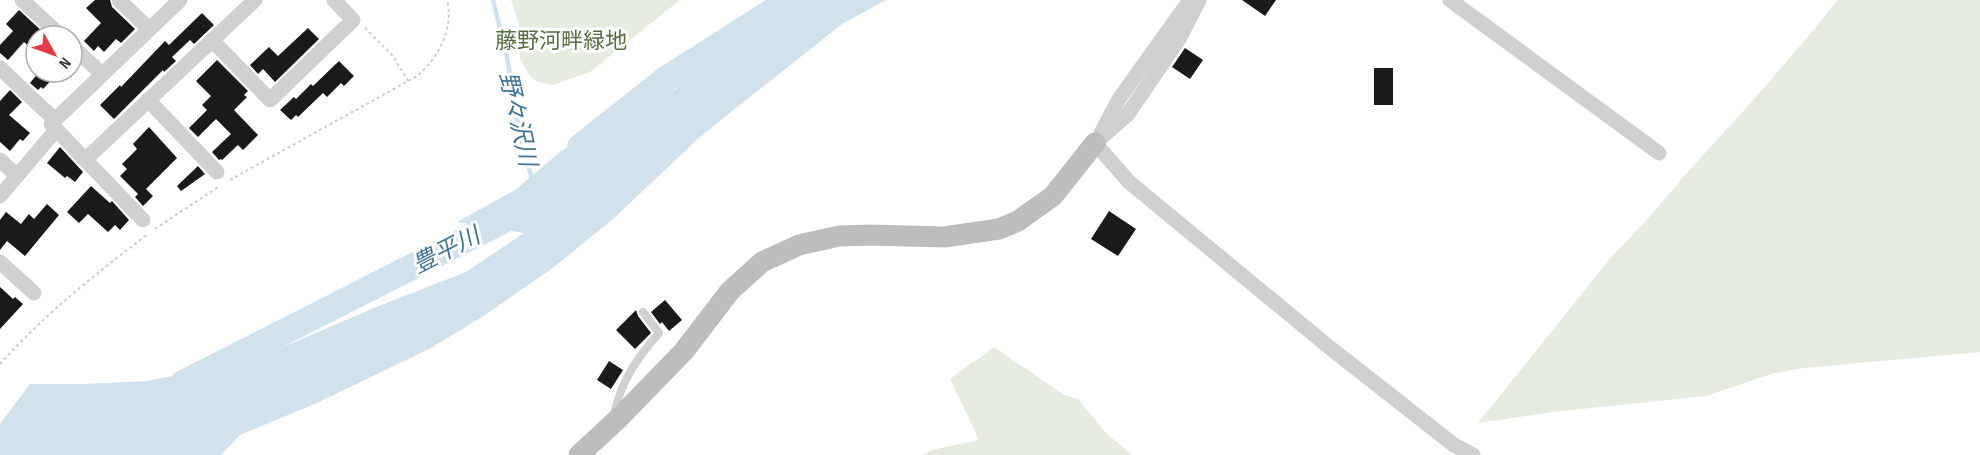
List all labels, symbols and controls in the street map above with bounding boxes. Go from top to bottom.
north arrow [24,24,84,84]
park label: 藤野河畔緑地 [495,28,627,55]
text: N [54,53,74,72]
water label: 野々沢川 [493,69,543,172]
water label: 豊平川 [408,220,488,280]

